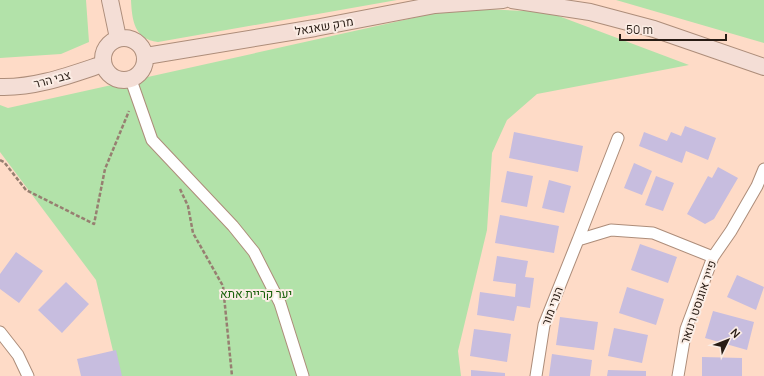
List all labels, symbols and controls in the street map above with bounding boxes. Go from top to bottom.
street label: מרק שאגאל [293,12,355,40]
scale bar [620,16,726,42]
text: 50 m [626,21,653,38]
street label: צבי הרר [32,66,73,92]
street label: פייר אוגוסט רנואר [676,258,720,346]
street label: הנרי מור [537,284,567,328]
park label: יער קריית אתא [220,285,292,302]
north arrow [708,320,748,360]
text: N [727,325,744,341]

